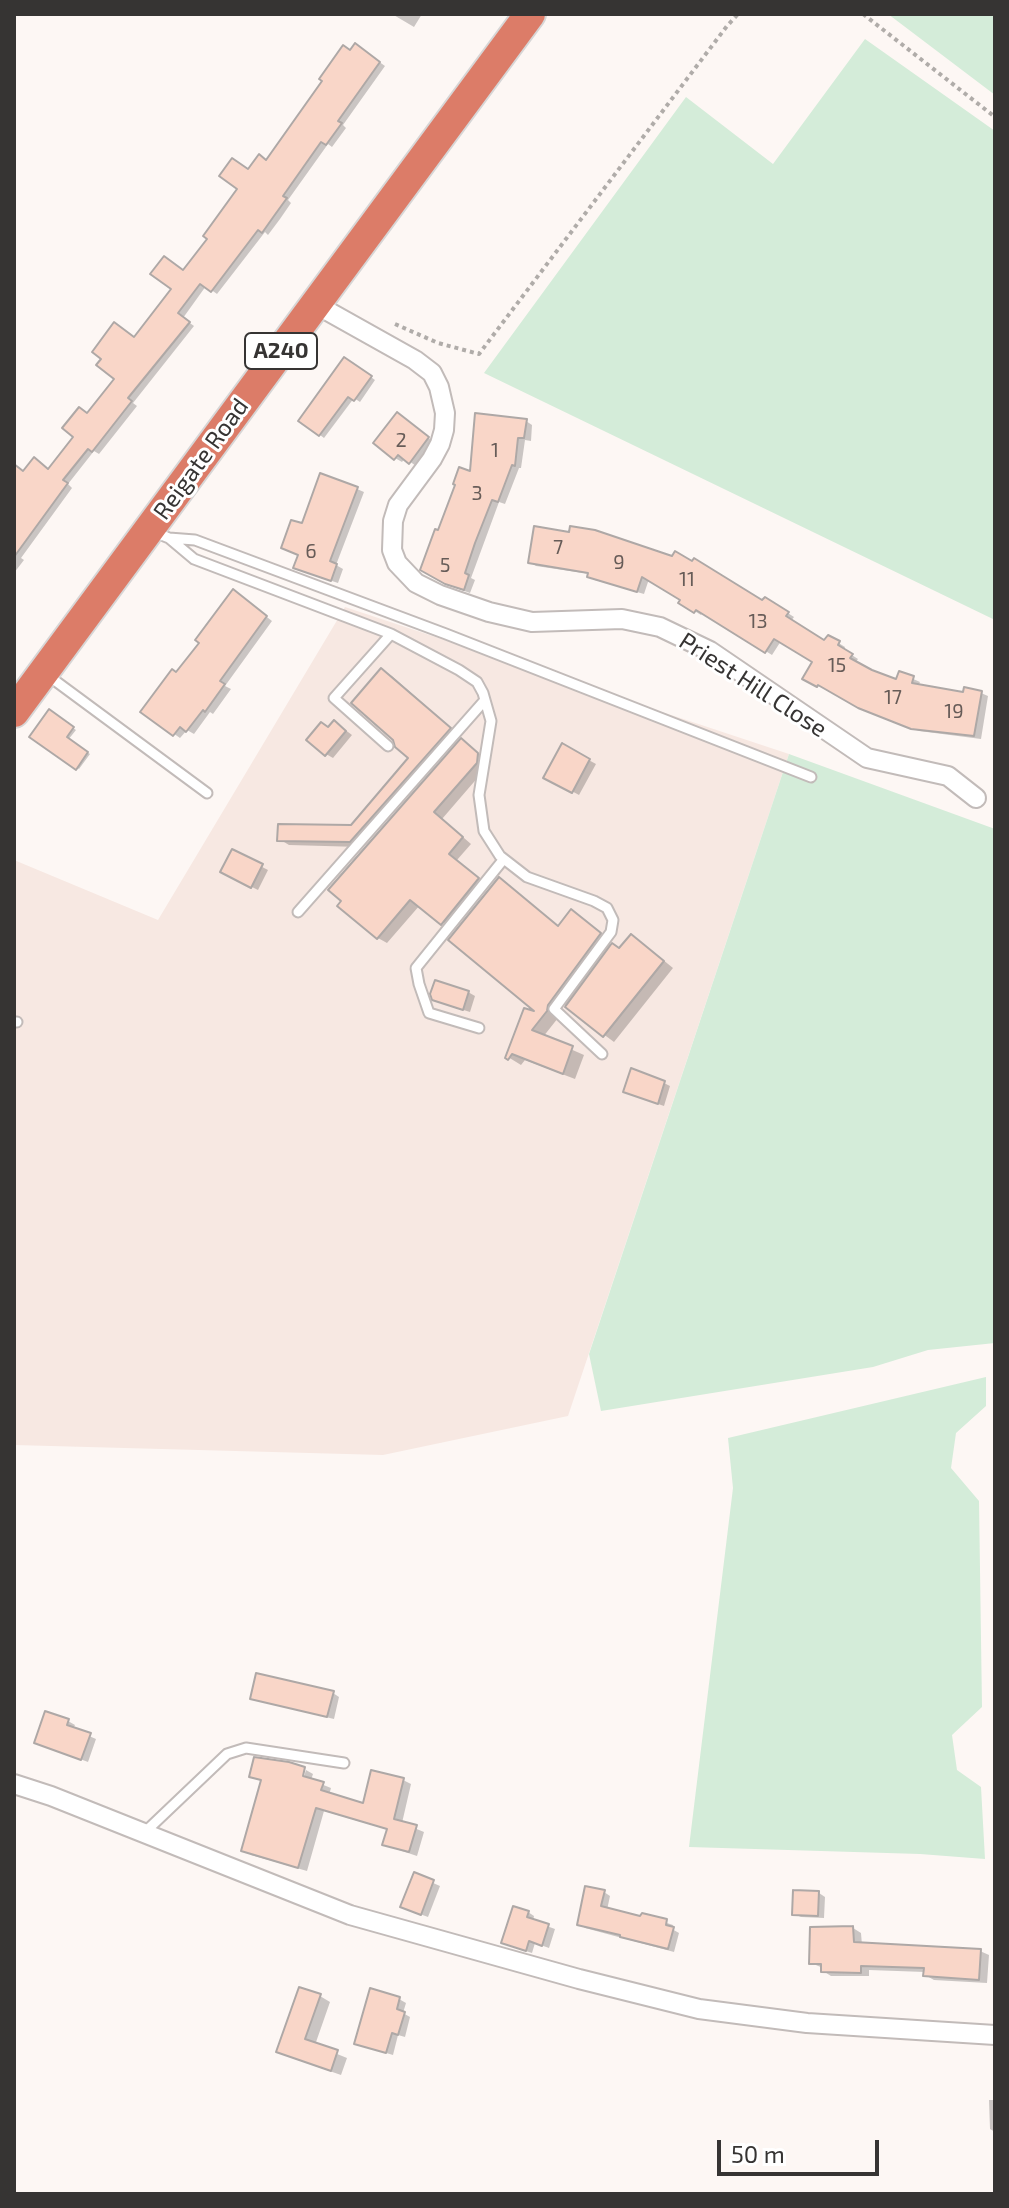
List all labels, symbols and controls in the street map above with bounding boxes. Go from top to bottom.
road number: A240 [245,333,317,369]
street label: Reigate Road [147,393,255,525]
house number: 2 [395,428,407,452]
house number: 1 [491,438,499,462]
house number: 3 [471,481,483,505]
house number: 7 [553,535,563,559]
house number: 6 [305,539,317,563]
house number: 9 [613,550,625,574]
house number: 5 [440,553,450,577]
house number: 11 [679,567,695,591]
house number: 13 [748,609,768,633]
street label: Priest Hill Close [674,627,832,743]
house number: 15 [828,653,846,677]
house number: 17 [884,685,902,709]
house number: 19 [944,699,964,723]
scale bar [721,2124,883,2174]
text: 50 m [731,2139,785,2168]

